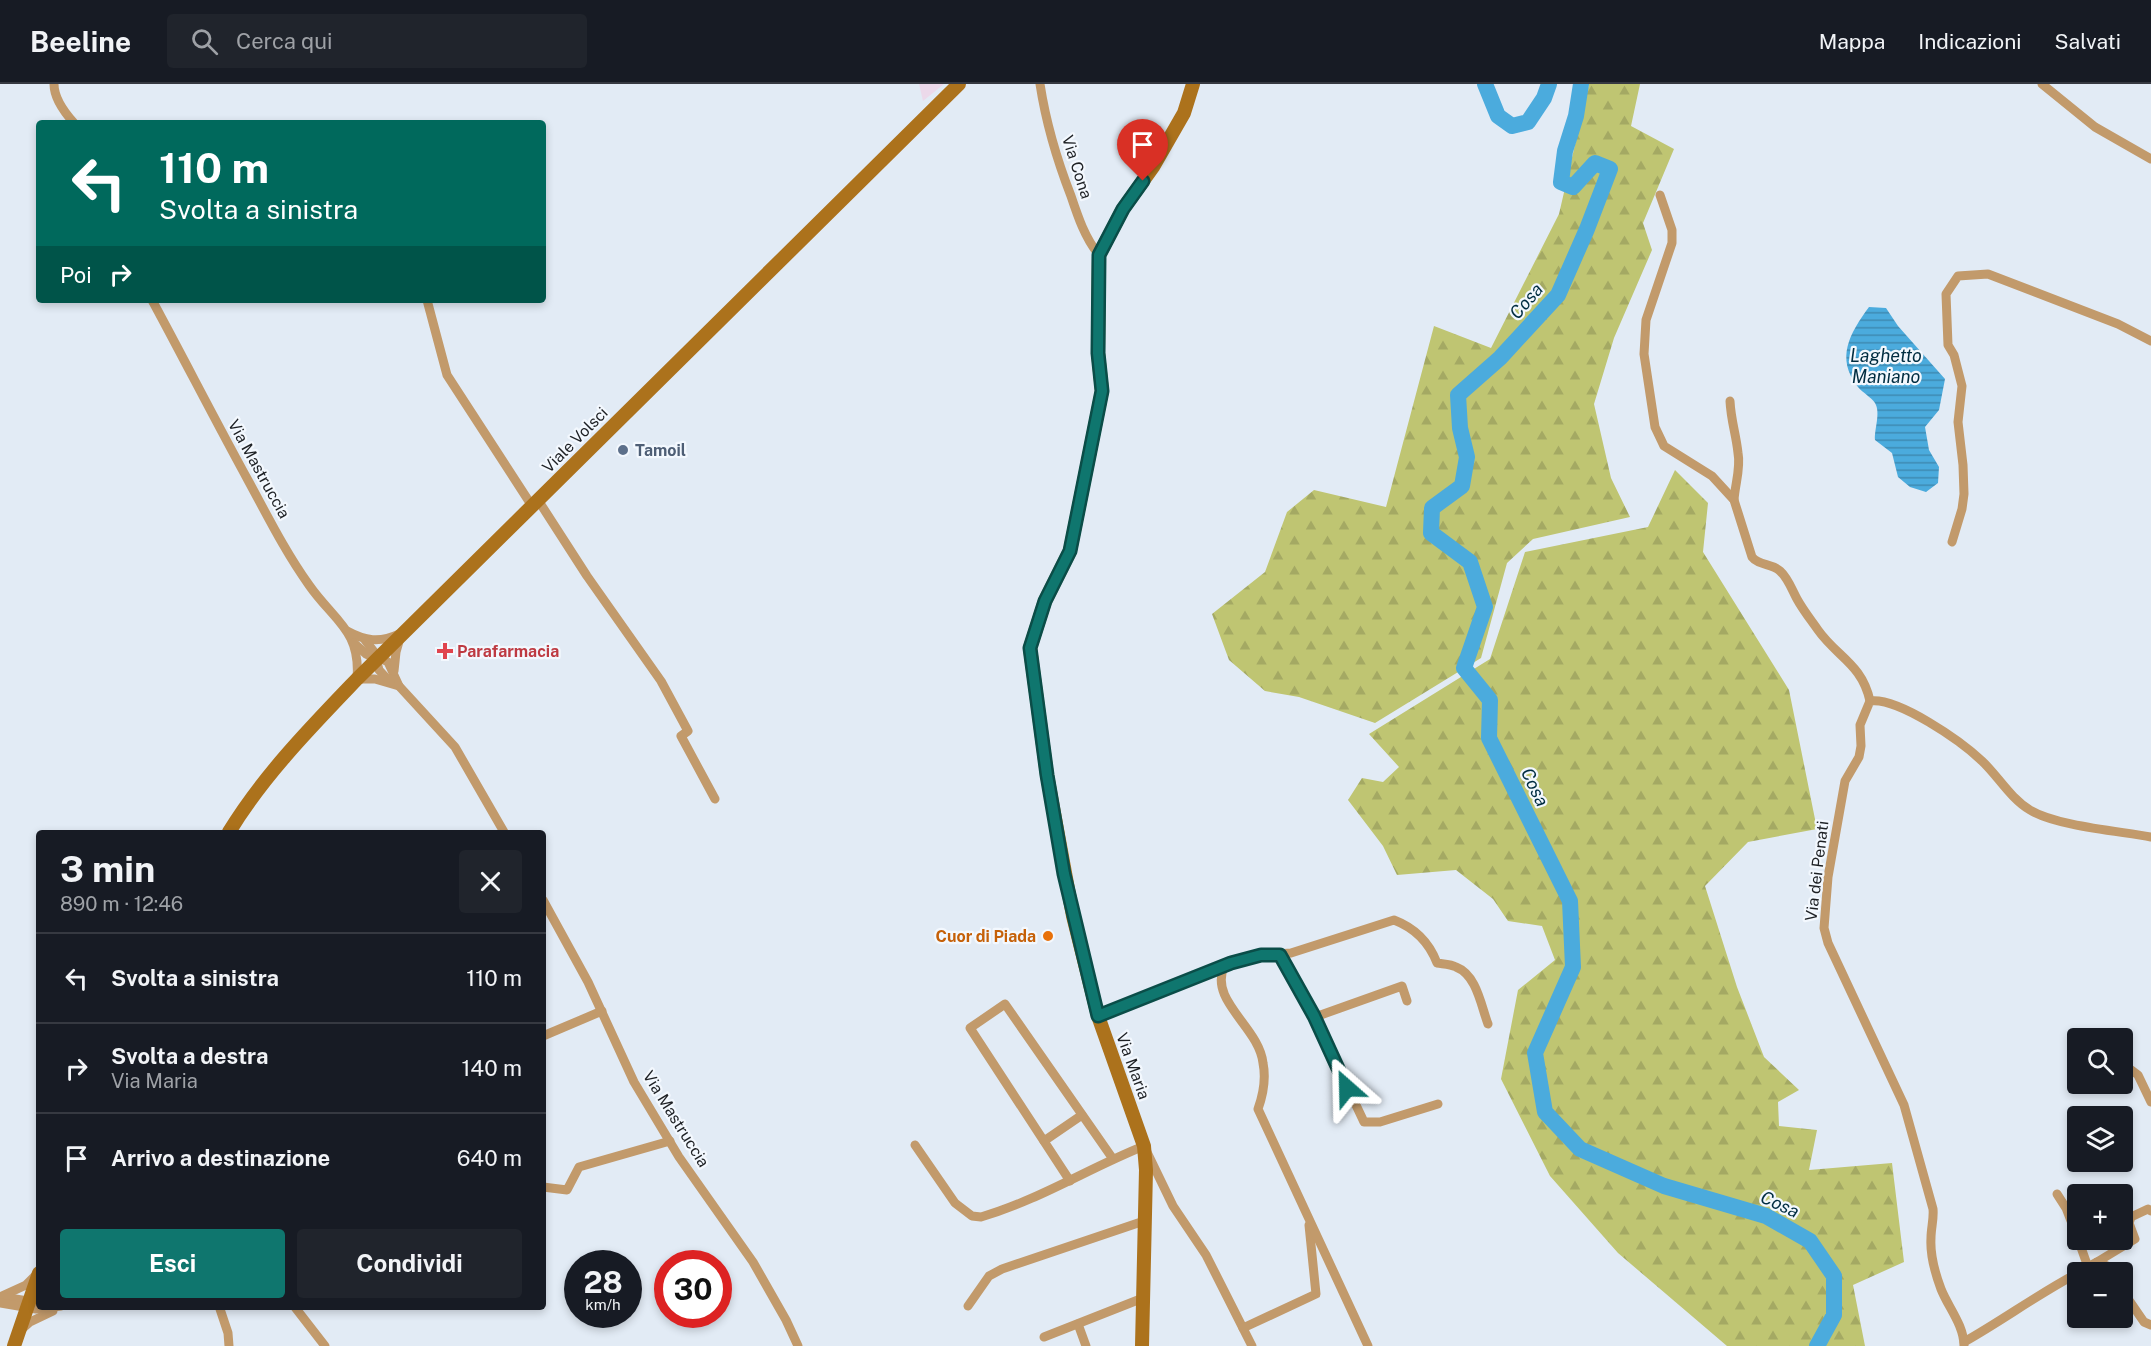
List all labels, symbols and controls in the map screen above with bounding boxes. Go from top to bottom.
search box [167,14,587,68]
text: Beeline [30,25,131,58]
icon: search [188,25,221,58]
text: Cerca qui [236,28,333,54]
text: Mappa [1819,29,1885,54]
text: Indicazioni [1918,29,2022,54]
text: Salvati [2055,29,2121,54]
pin [1117,119,1168,181]
icon: arrive [1126,128,1159,161]
street label: Via Cona [1058,133,1096,201]
text: 110 m [159,143,269,192]
icon: left [60,144,138,222]
text: Svolta a sinistra [159,193,358,225]
icon: right [104,258,137,291]
text: Poi [60,262,92,288]
water label: Cosa [1505,279,1547,323]
water label: Laghetto Maniano [1850,345,1922,387]
street label: Viale Volsci [538,403,612,477]
street label: Via Mastruccia [224,416,294,522]
place label: Tamoil [635,441,686,460]
marker: Tamoil [616,443,630,457]
place label: Parafarmacia [457,642,559,661]
marker: Parafarmacia [438,644,452,658]
water label: Cosa [1517,764,1553,810]
street label: Via dei Penati [1801,820,1833,922]
text: 3 min [60,848,155,890]
button: close [459,850,522,913]
text: 890 m · 12:46 [60,892,183,916]
place label: Cuor di Piada [935,927,1036,946]
marker: Cuor di Piada [1041,929,1055,943]
icon: left [60,962,93,995]
text: Svolta a sinistra [111,965,279,991]
text: 110 m [466,965,522,991]
map controls [2067,1028,2133,1328]
button: search [2067,1028,2133,1094]
street label: Via Maria [1112,1030,1154,1102]
text: Svolta a destra [111,1043,268,1069]
icon: right [60,1052,93,1085]
text: 140 m [461,1055,522,1081]
position arrow [1315,1056,1379,1120]
street label: Via Mastruccia [639,1067,713,1171]
text: Via Maria [111,1069,198,1093]
button: layers [2067,1106,2133,1172]
icon: arrive [60,1142,93,1175]
text: Arrivo a destinazione [111,1145,330,1171]
text: 640 m [457,1145,522,1171]
button: + [2067,1184,2133,1250]
water label: Cosa [1757,1186,1803,1222]
button: Esci [60,1229,285,1298]
button: Condividi [297,1229,522,1298]
speed limit sign: 30 [654,1250,732,1328]
button: − [2067,1262,2133,1328]
text: 28 [583,1264,623,1300]
text: km/h [585,1296,621,1313]

